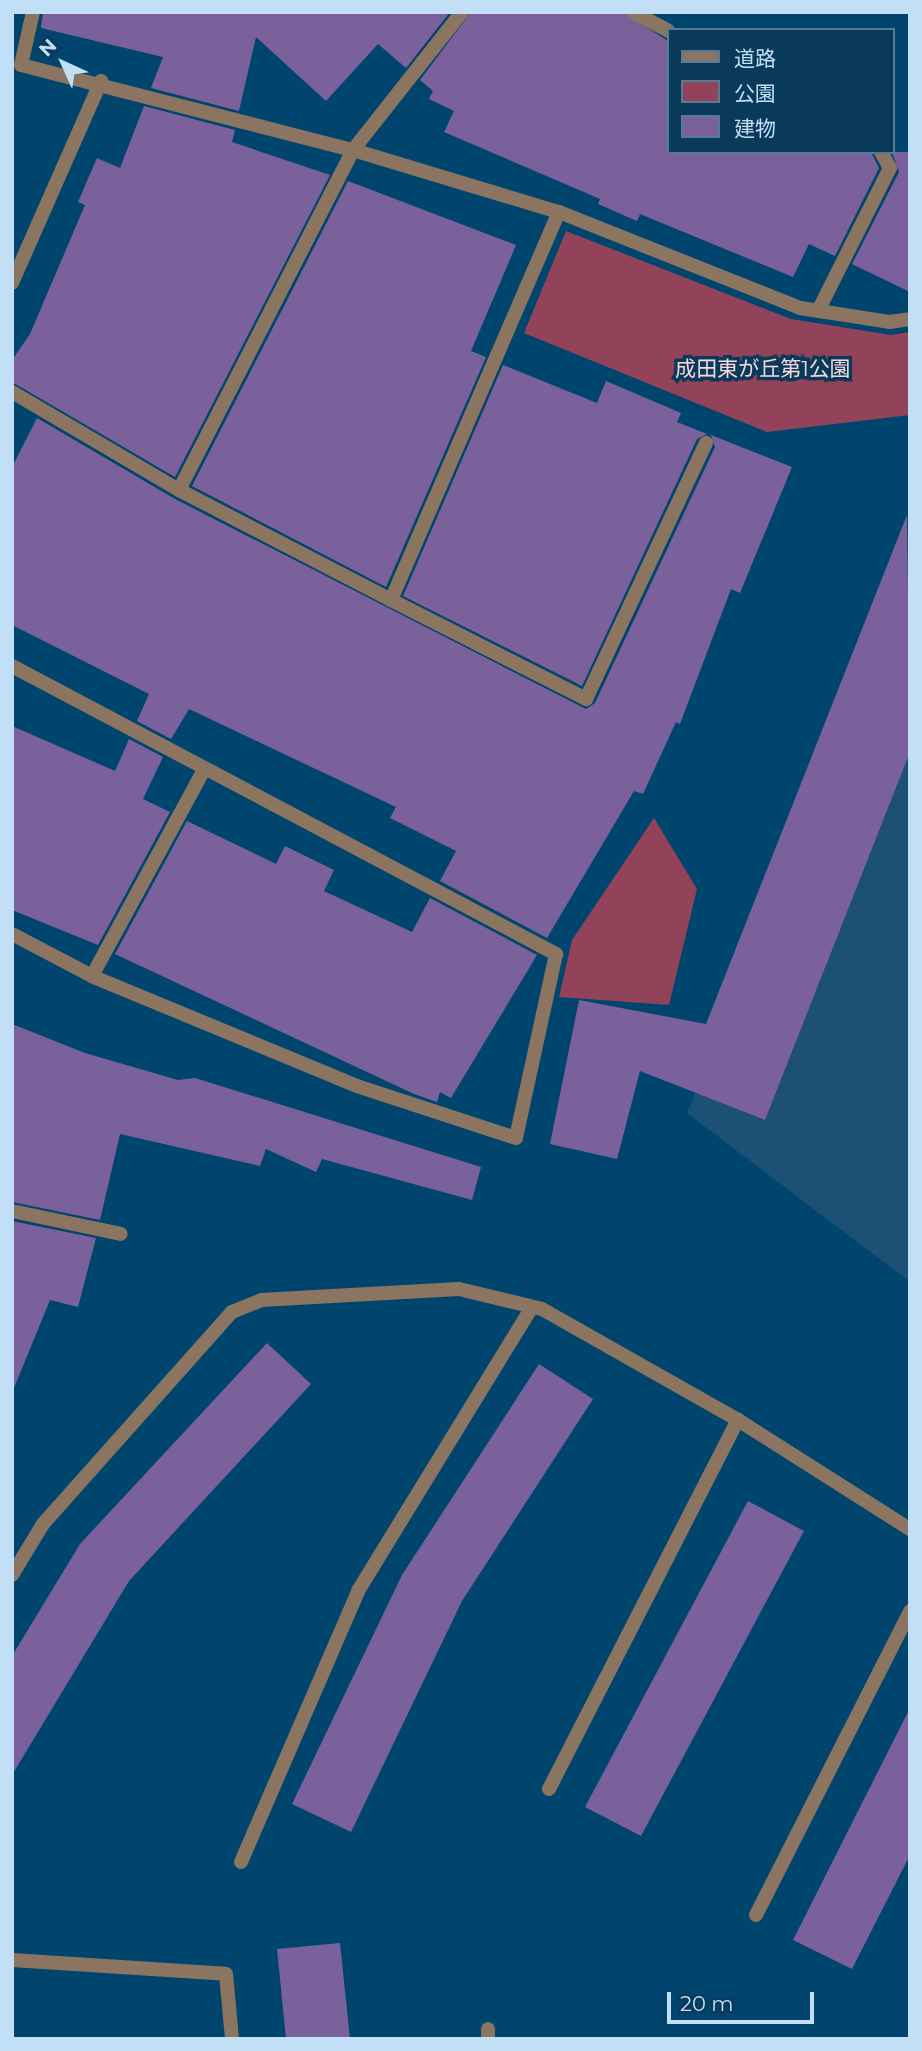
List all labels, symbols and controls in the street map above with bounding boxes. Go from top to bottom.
north arrow [28,28,98,98]
legend [666,28,894,154]
text: N [34,34,61,61]
text: 道路 [734,46,776,71]
text: 公園 [734,81,776,106]
text: 建物 [734,116,776,141]
park label: 成田東が丘第1公園 [675,356,851,382]
scale bar [670,1978,817,2022]
text: 20 m [680,1991,734,2016]

